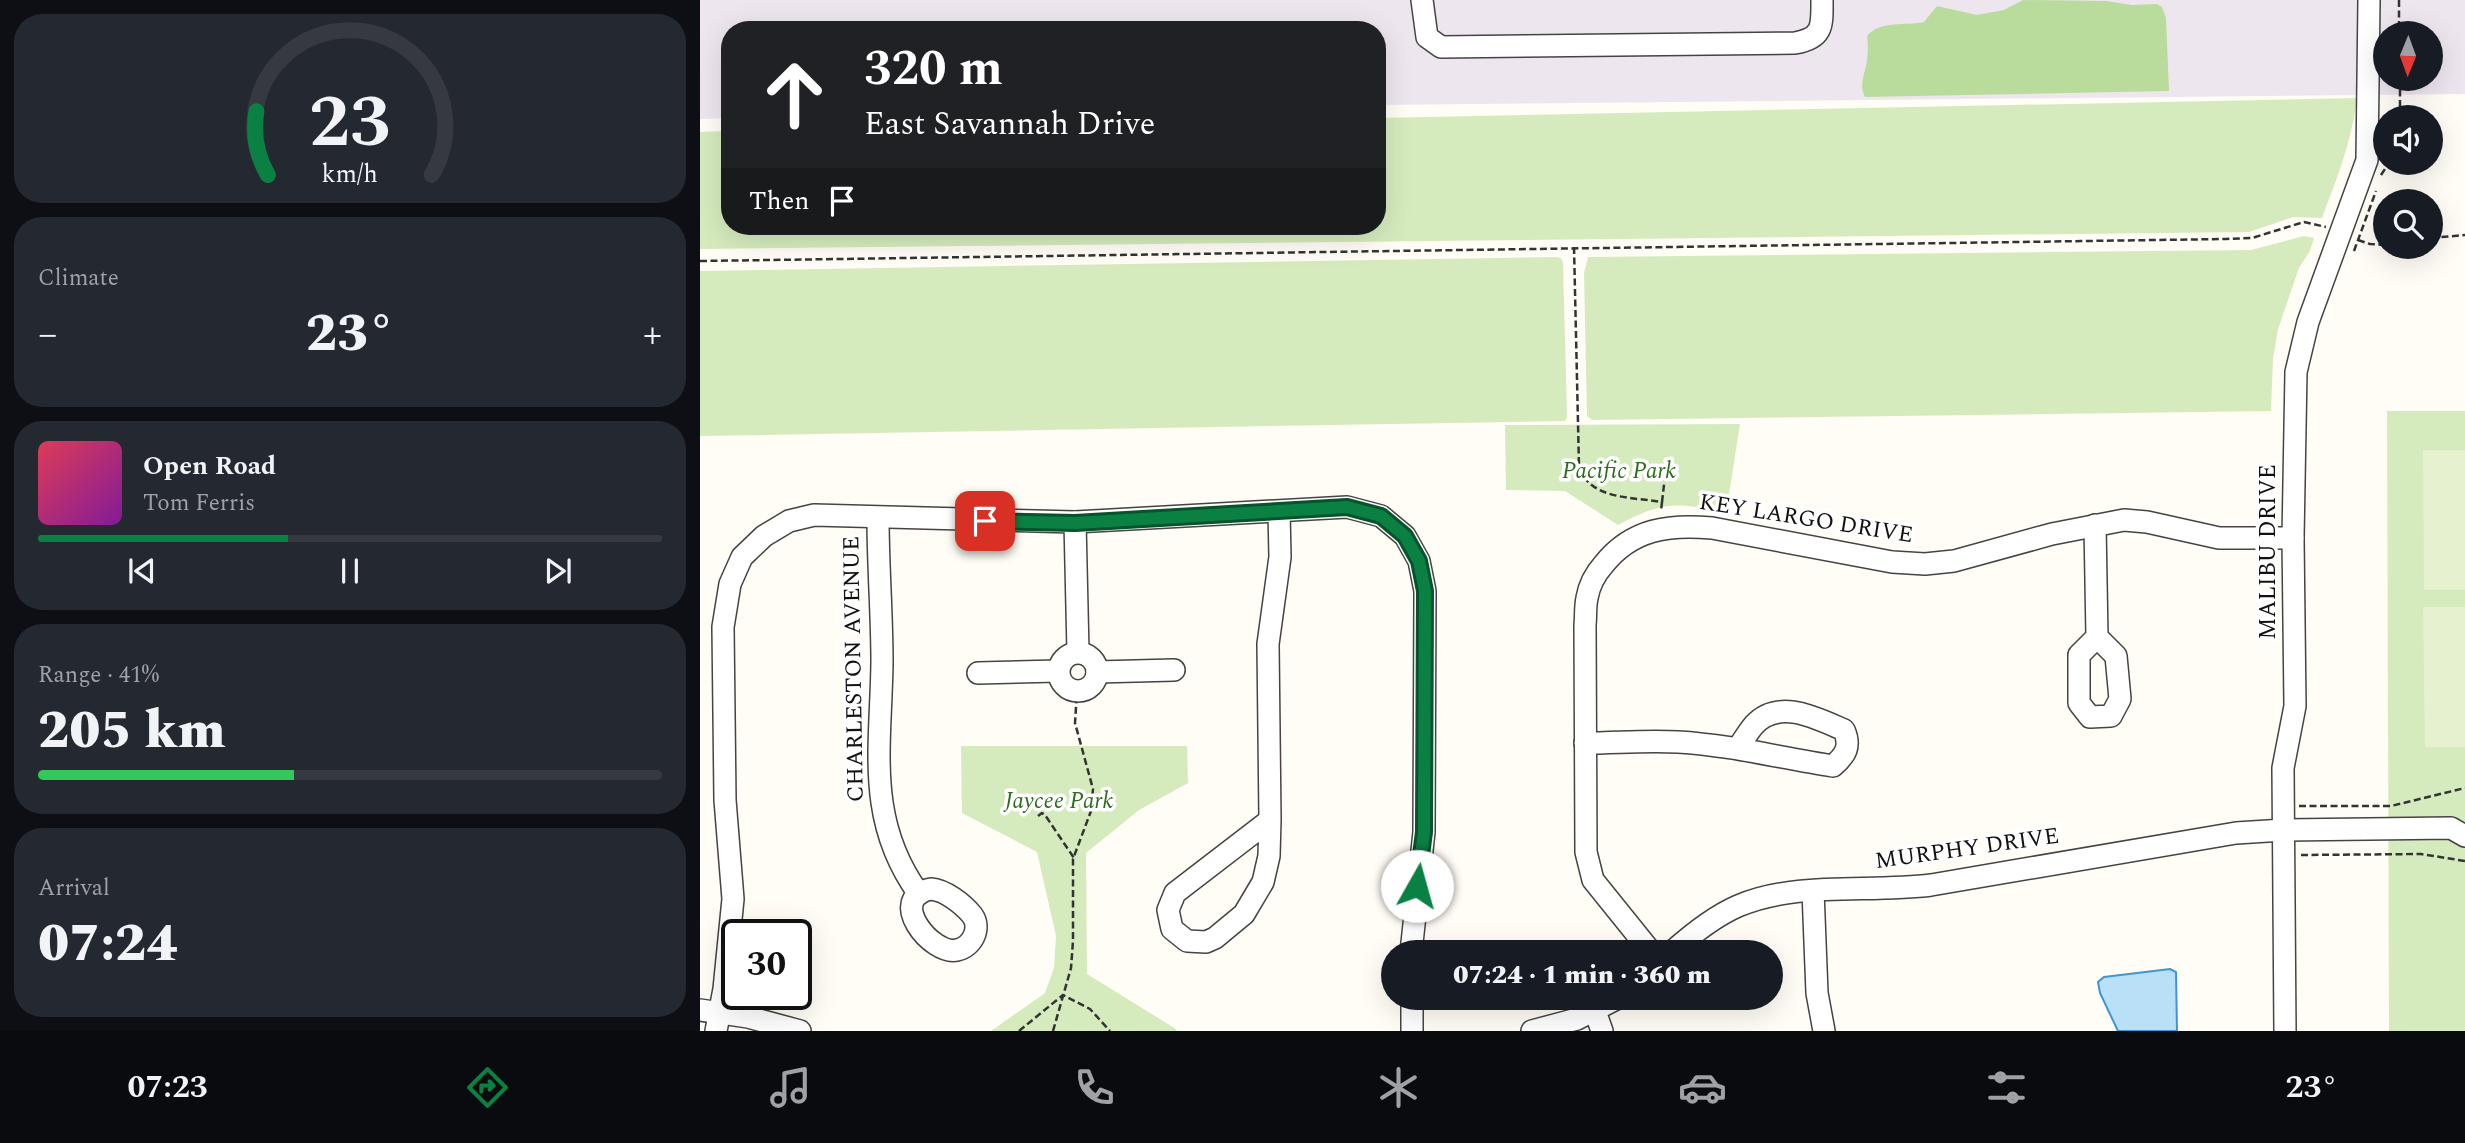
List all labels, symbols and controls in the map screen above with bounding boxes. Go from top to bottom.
north arrow [2373,21,2443,91]
map controls [2373,21,2443,259]
text: 320 m [864,32,1003,107]
icon: ahead [749,49,840,140]
text: 23 [309,68,391,179]
text: East Savannah Drive [864,100,1155,149]
button: sound [2373,105,2443,175]
text: km/h [322,156,378,194]
text: Then [749,181,809,221]
icon: arrive [823,182,861,220]
button: search [2373,189,2443,259]
text: Climate [38,261,119,296]
text: 23° [306,295,394,374]
text: − [38,306,57,364]
text: + [643,306,662,364]
text: Open Road [143,446,276,486]
park label: Pacific Park [1562,454,1676,489]
street label: MALIBU DRIVE [2251,464,2286,640]
street label: KEY LARGO DRIVE [1697,485,1915,553]
text: Tom Ferris [143,486,255,521]
pin [955,491,1015,551]
icon: arrive [966,502,1004,540]
street label: CHARLESTON AVENUE [834,535,874,803]
icon: previous [123,552,161,590]
icon: pause [331,552,369,590]
icon: next [539,552,577,590]
text: Range · 41% [38,658,159,693]
text: 205 km [38,692,226,771]
park label: Jaycee Park [1003,784,1113,819]
street label: MURPHY DRIVE [1873,819,2061,879]
position arrow [1380,849,1454,923]
text: Arrival [38,871,110,906]
text: 07:24 [38,905,177,984]
speed limit sign: 30 [721,919,812,1010]
text: 07:24 · 1 min · 360 m [1453,955,1711,995]
text: 07:23 [127,1063,208,1112]
icon: directions [463,1063,512,1112]
icon: music [766,1063,815,1112]
icon: phone [1070,1063,1119,1112]
icon: climate [1374,1063,1423,1112]
icon: car [1678,1063,1727,1112]
icon: filters [1982,1063,2031,1112]
text: 23° [2286,1063,2338,1112]

